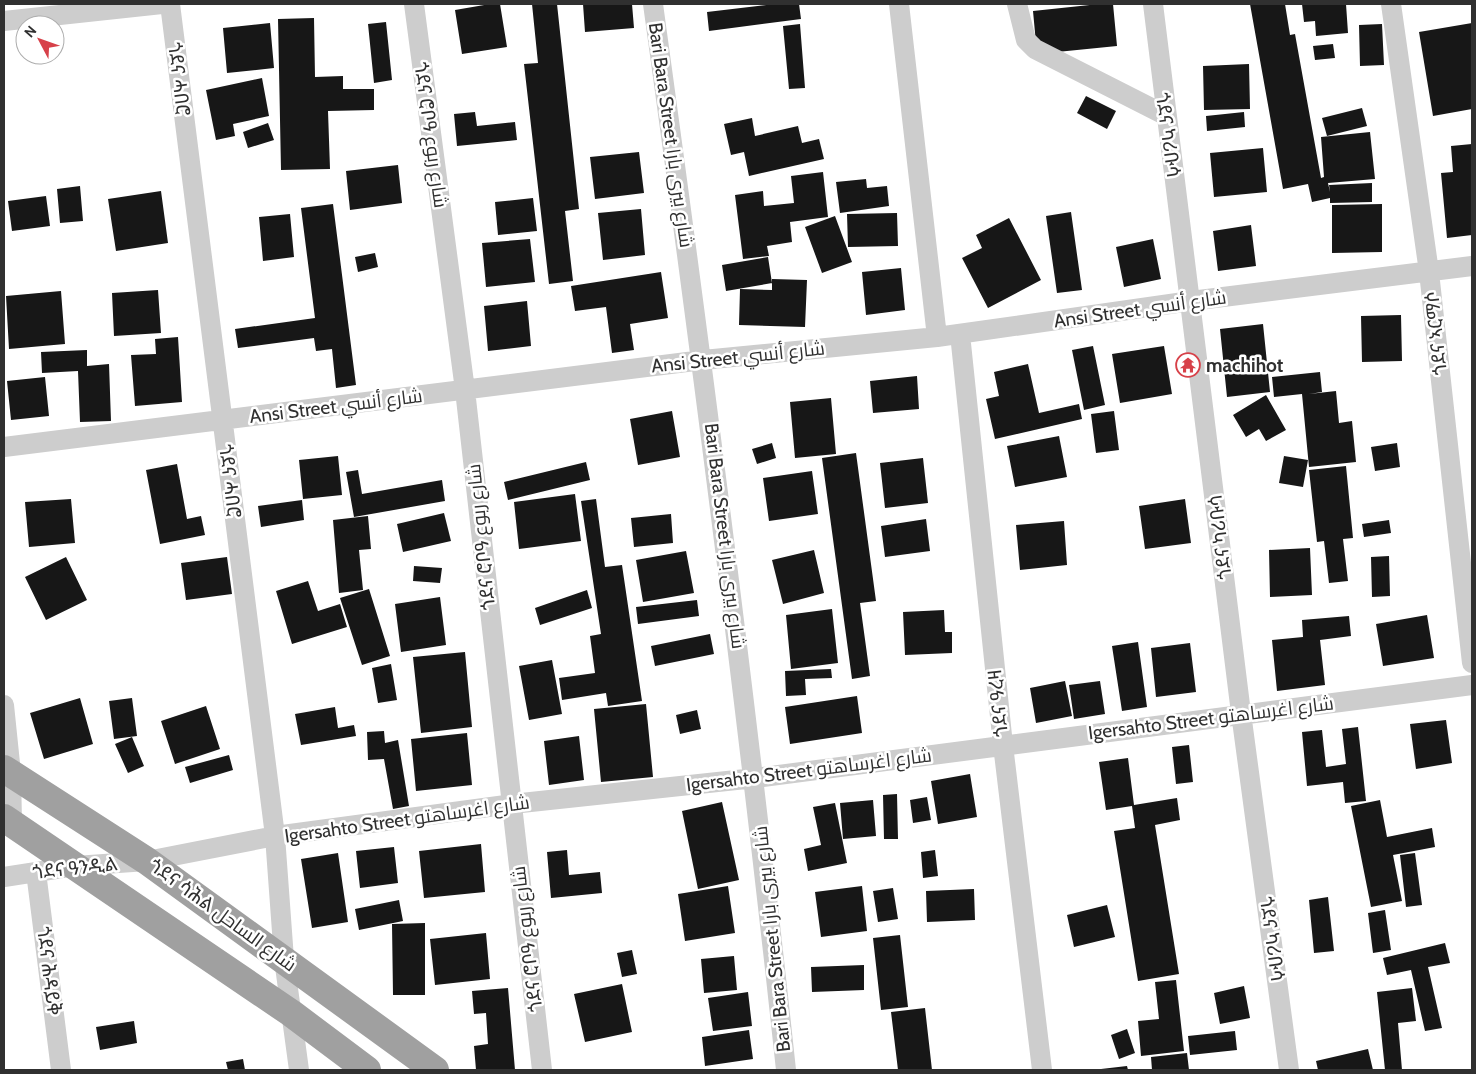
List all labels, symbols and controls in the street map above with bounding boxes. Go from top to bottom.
north arrow [15,15,65,65]
street label: Bari Bara Street شارع بيرى بارا [642,21,698,249]
text: N [20,22,40,41]
street label: ጎደና ሓበሮ [163,41,195,117]
street label: ጎደና ሮቦዓ شارع ربوع [407,61,453,210]
street label: ጎደና ካሪቡሳ [1151,91,1185,179]
street label: Ansi Street شارع أنسي [1052,285,1228,335]
street label: ጎደና ኣርማሶ [1420,290,1452,376]
street label: Ansi Street شارع أنسي [650,336,826,381]
temple icon: machihot [1175,352,1201,378]
place label: machihot [1206,354,1284,377]
street label: Ansi Street شارع أنسي [248,384,424,431]
street label: Bari Bara Street شارع بيرى بارا [698,422,750,650]
street label: ጎደና ሓበሮ [214,443,246,519]
street label: ጎደና ሮቦዓ شارع ربوع [462,463,502,611]
street label: ጎደና ካሪቡሳ [1203,493,1237,581]
street label: ጎደና ዓረዛ [983,668,1013,738]
street label: Igersahto Street شارع اغرساهتو [1087,692,1335,746]
street label: Igersahto Street شارع اغرساهتو [685,744,933,798]
street label: Igersahto Street شارع اغرساهتو [283,790,531,850]
street label: Bari Bara Street شارع بيرى بارا [749,825,797,1053]
street label: ጎደና ዓንዲል [31,852,119,884]
street label: ጎደና ሳሕል شارع الساحل [144,854,301,978]
street label: ጎደና ሮቦዓ شارع ربوع [507,864,549,1013]
street label: ጎደና ካሪቡሳ [1255,895,1289,983]
street label: ጎደና ሕዳይቅ [32,925,66,1017]

